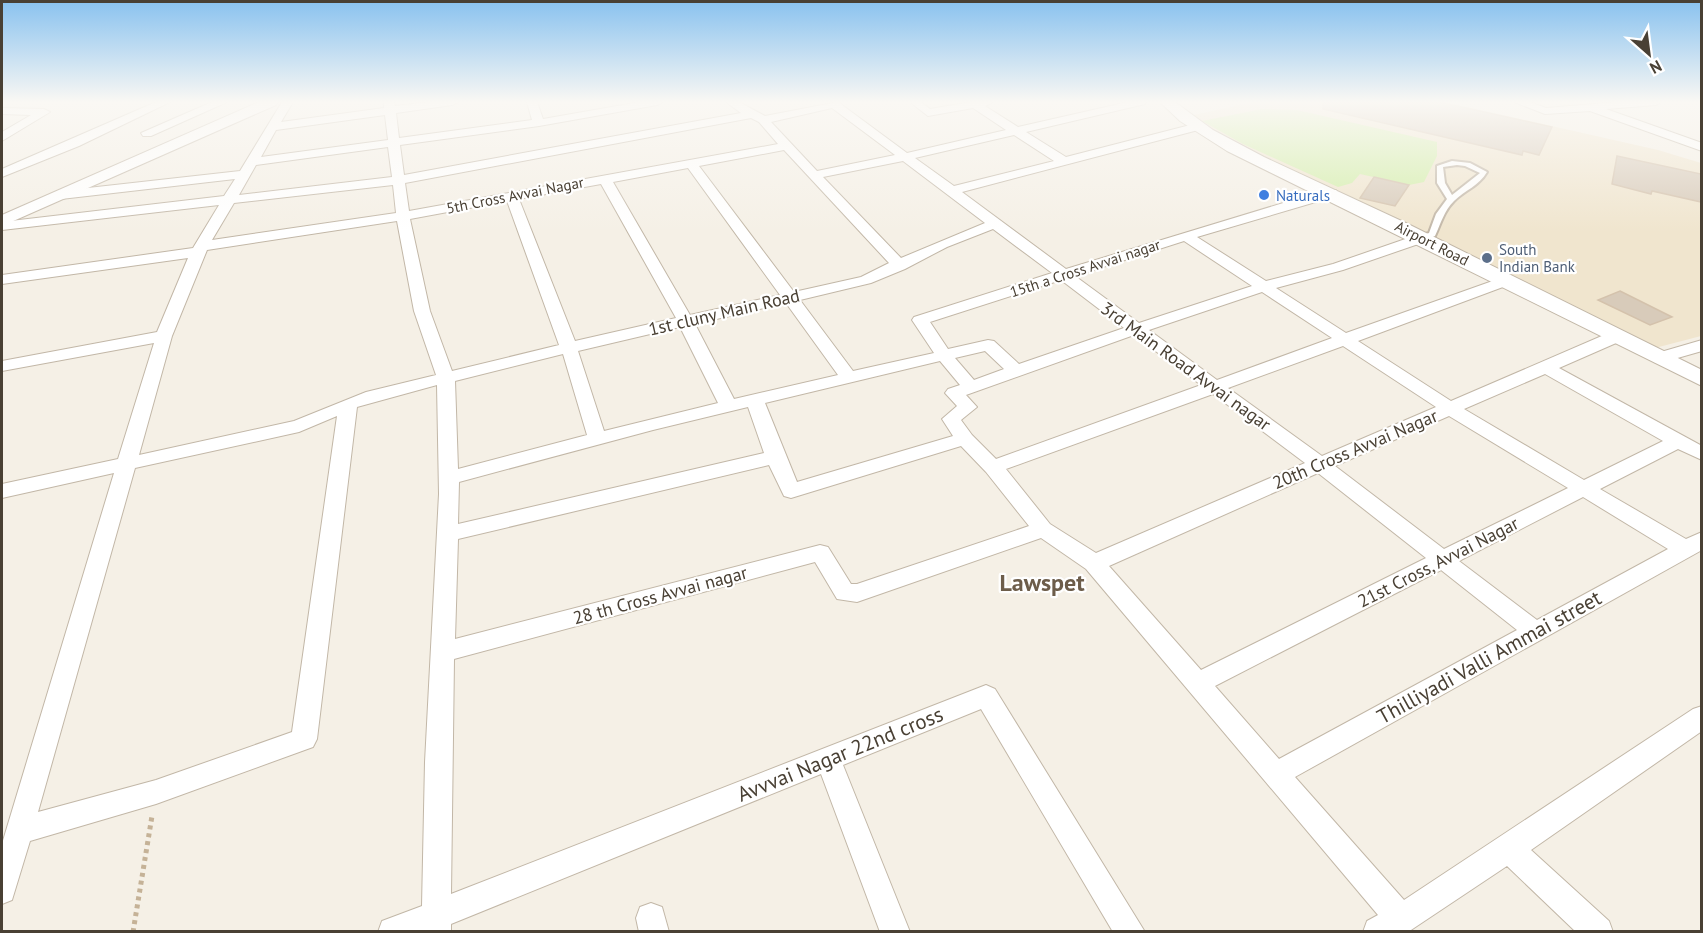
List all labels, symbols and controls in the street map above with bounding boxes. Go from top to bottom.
north arrow [1619,24,1679,84]
text: N [1647,56,1665,79]
street label: 5th Cross Avvai Nagar [445,172,585,218]
place label: Naturals [1276,186,1330,205]
marker: Naturals [1257,188,1271,202]
street label: Airport Road [1392,216,1472,270]
street label: 15th a Cross Avvai nagar [1007,235,1163,301]
place label: South Indian Bank [1499,240,1576,276]
marker: South Indian Bank [1480,251,1494,265]
street label: 1st cluny Main Road [646,283,802,341]
street label: 3rd Main Road Avvai nagar [1096,296,1276,436]
street label: 20th Cross Avvai Nagar [1269,404,1441,494]
street label: 21st Cross, Avvai Nagar [1354,511,1522,613]
street label: 28 th Cross Avvai nagar [570,561,750,629]
district label: Lawspet [999,567,1085,598]
street label: Thilliyadi Valli Ammai street [1372,584,1606,730]
street label: Avvvai Nagar 22nd cross [733,700,947,808]

